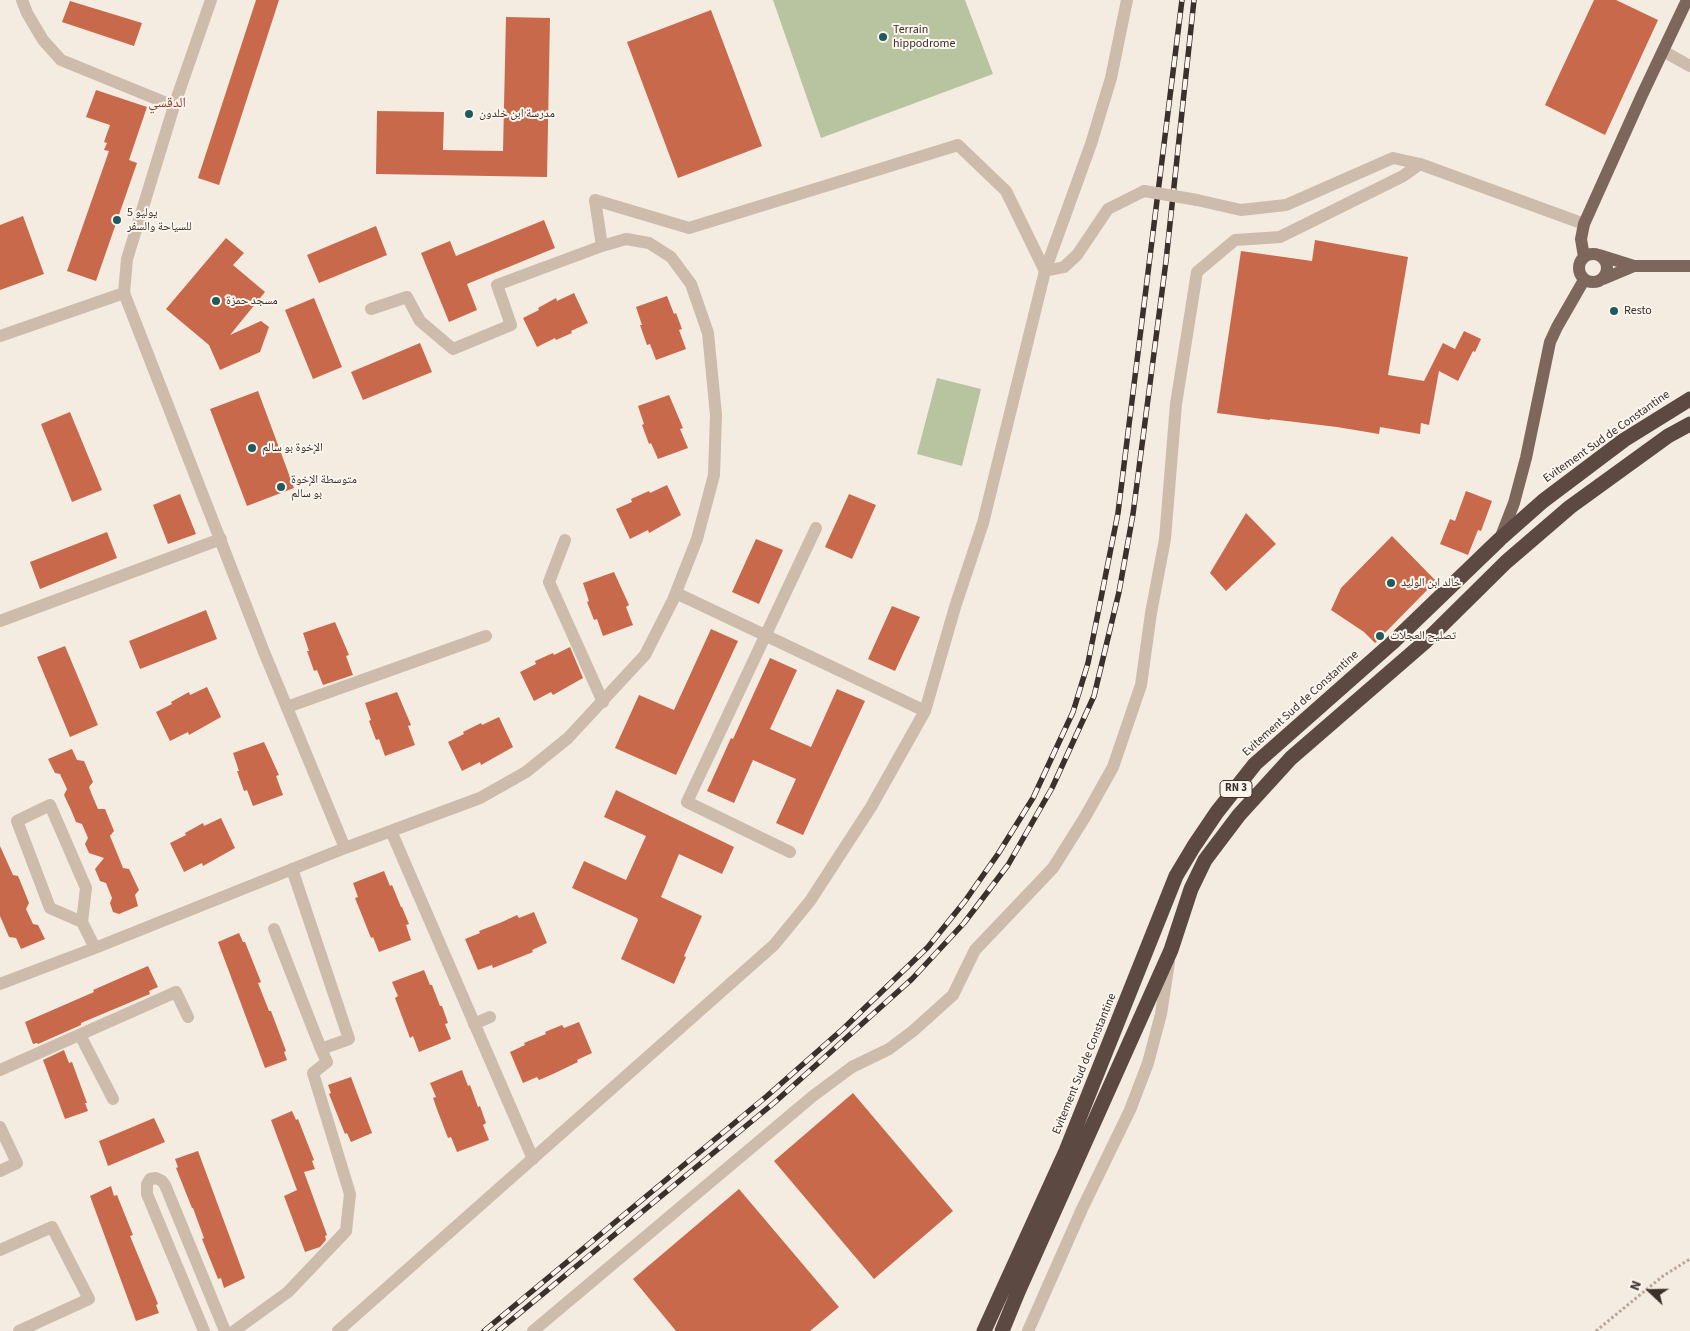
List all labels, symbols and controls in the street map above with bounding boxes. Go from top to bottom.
place label: Terrain hippodrome [893,23,955,51]
marker: Terrain hippodrome [877,31,889,43]
district label: الدقسي [148,96,186,112]
place label: مدرسة ابن خلدون [479,107,555,121]
marker: مدرسة ابن خلدون [463,108,475,120]
place label: 5 يوليو للسياحة والسفر [127,206,192,234]
marker: 5 يوليو للسياحة والسفر [111,214,123,226]
place label: مسجد حمزة [226,294,278,308]
marker: مسجد حمزة [210,295,222,307]
place label: Resto [1624,304,1652,318]
marker: Resto [1608,305,1620,317]
street label: Evitement Sud de Constantine [1541,388,1673,486]
place label: الإخوة بو سالم [262,441,323,455]
marker: الإخوة بو سالم [246,442,258,454]
place label: متوسطة الإخوة بو سالم [291,473,357,501]
marker: متوسطة الإخوة بو سالم [275,481,287,493]
place label: خالد ابن الوليد [1401,576,1461,590]
marker: خالد ابن الوليد [1385,577,1397,589]
place label: تصليح العجلات [1390,629,1456,643]
marker: تصليح العجلات [1374,630,1386,642]
street label: Evitement Sud de Constantine [1240,648,1362,760]
road number: RN 3 [1220,781,1252,798]
street label: Evitement Sud de Constantine [1050,991,1120,1137]
north arrow [1625,1266,1675,1316]
text: N [1625,1278,1647,1294]

